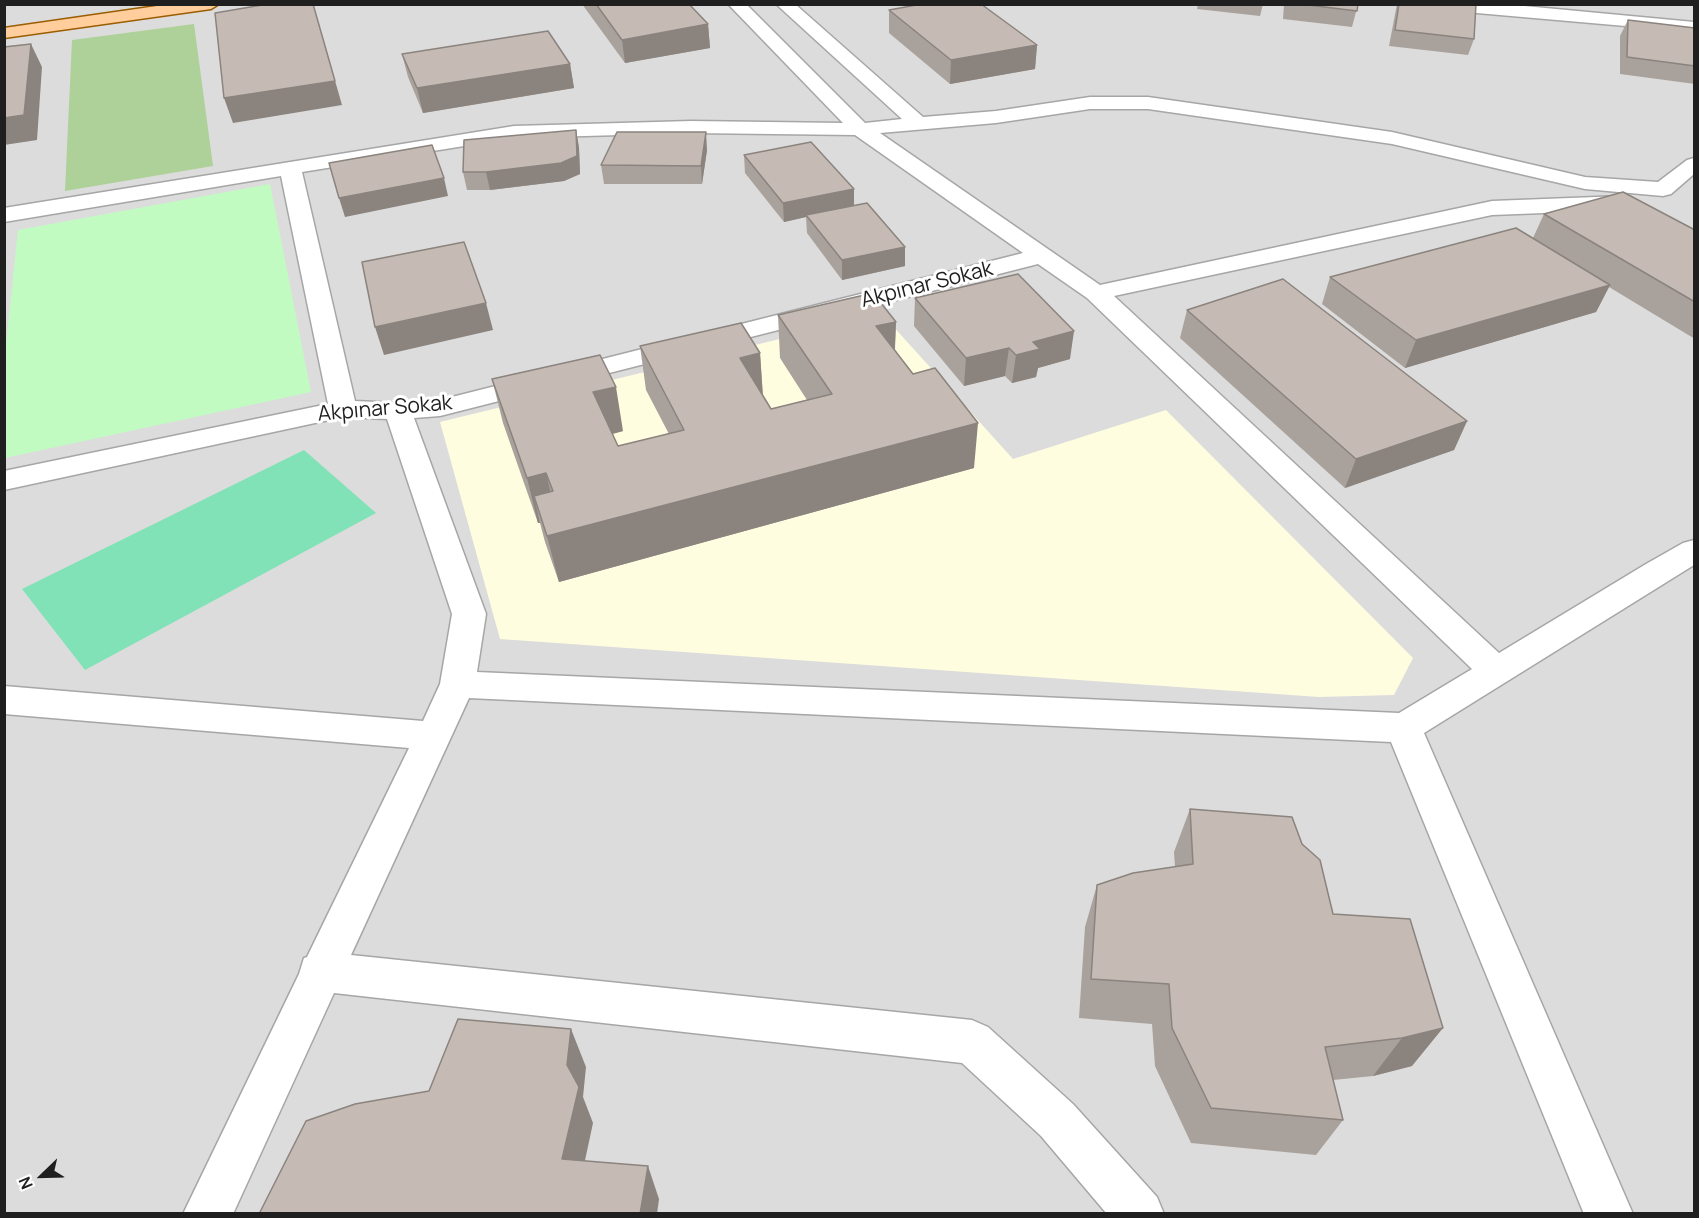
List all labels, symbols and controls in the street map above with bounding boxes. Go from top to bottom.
street label: Akpınar Sokak [859,256,995,314]
street label: Akpınar Sokak [317,391,453,427]
north arrow [12,1146,72,1206]
text: N [13,1173,38,1193]

